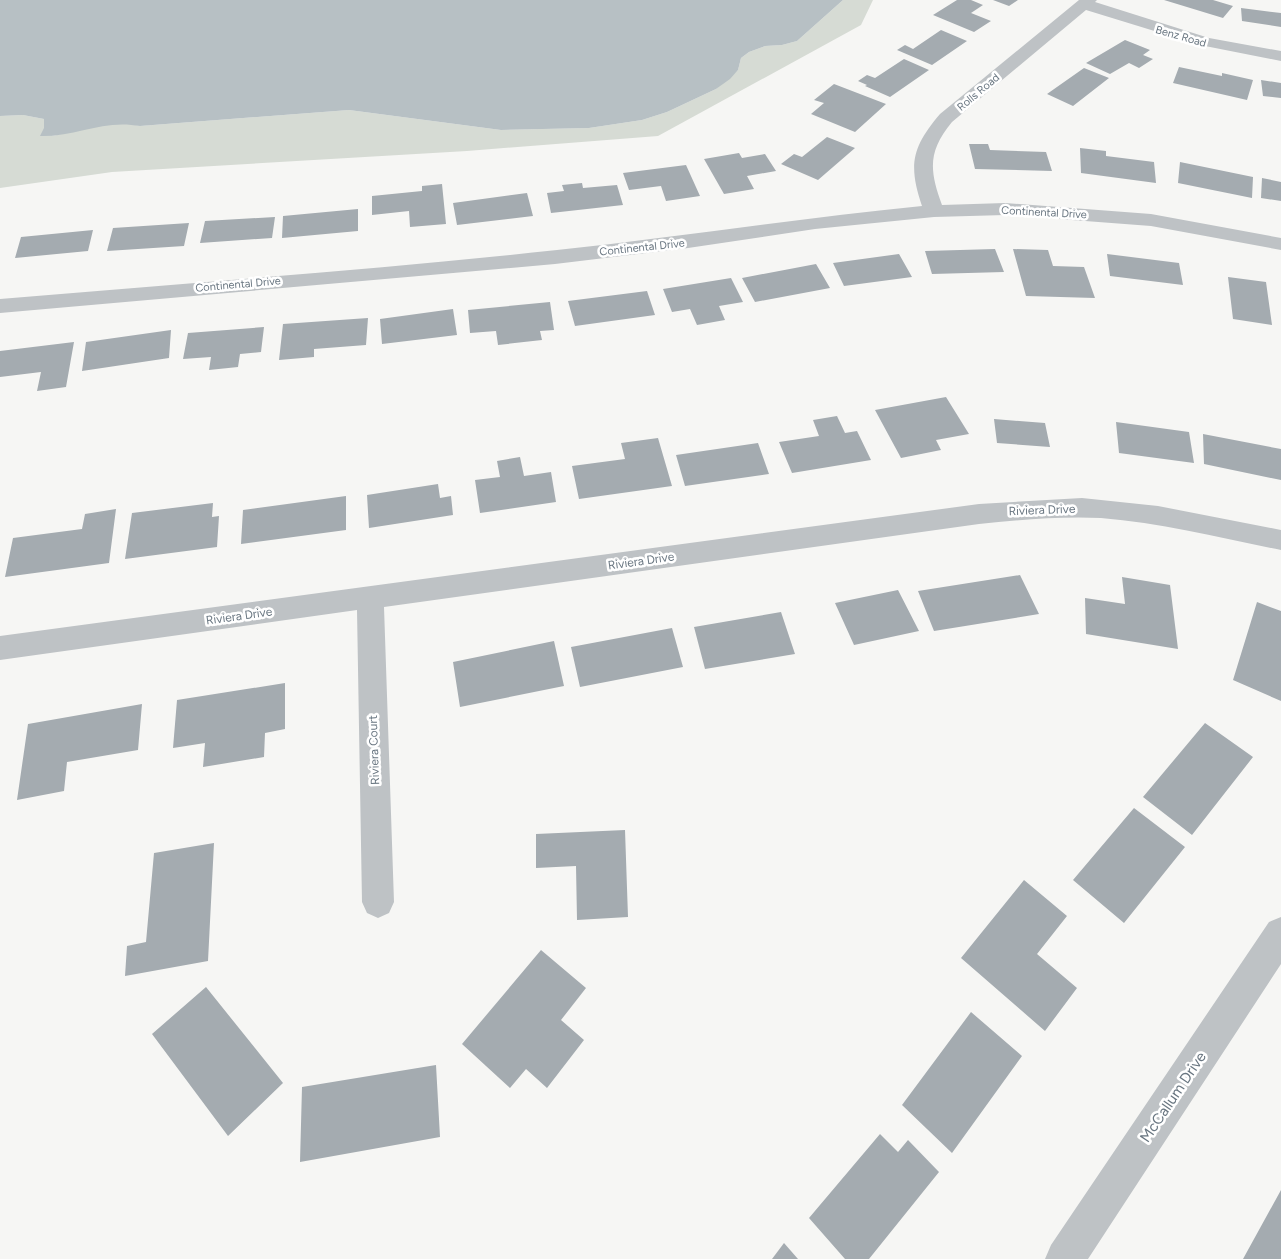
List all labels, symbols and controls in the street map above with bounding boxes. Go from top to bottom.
street label: Benz Road [1154,23,1208,50]
street label: Rolls Road [955,71,1002,114]
street label: Continental Drive [1001,204,1087,221]
street label: Continental Drive [599,237,685,258]
street label: Continental Drive [195,274,281,295]
street label: Riviera Drive [1008,502,1076,518]
street label: Riviera Drive [607,549,675,573]
street label: Riviera Drive [205,604,273,628]
street label: Riviera Court [366,714,382,785]
street label: McCallum Drive [1136,1048,1210,1146]

